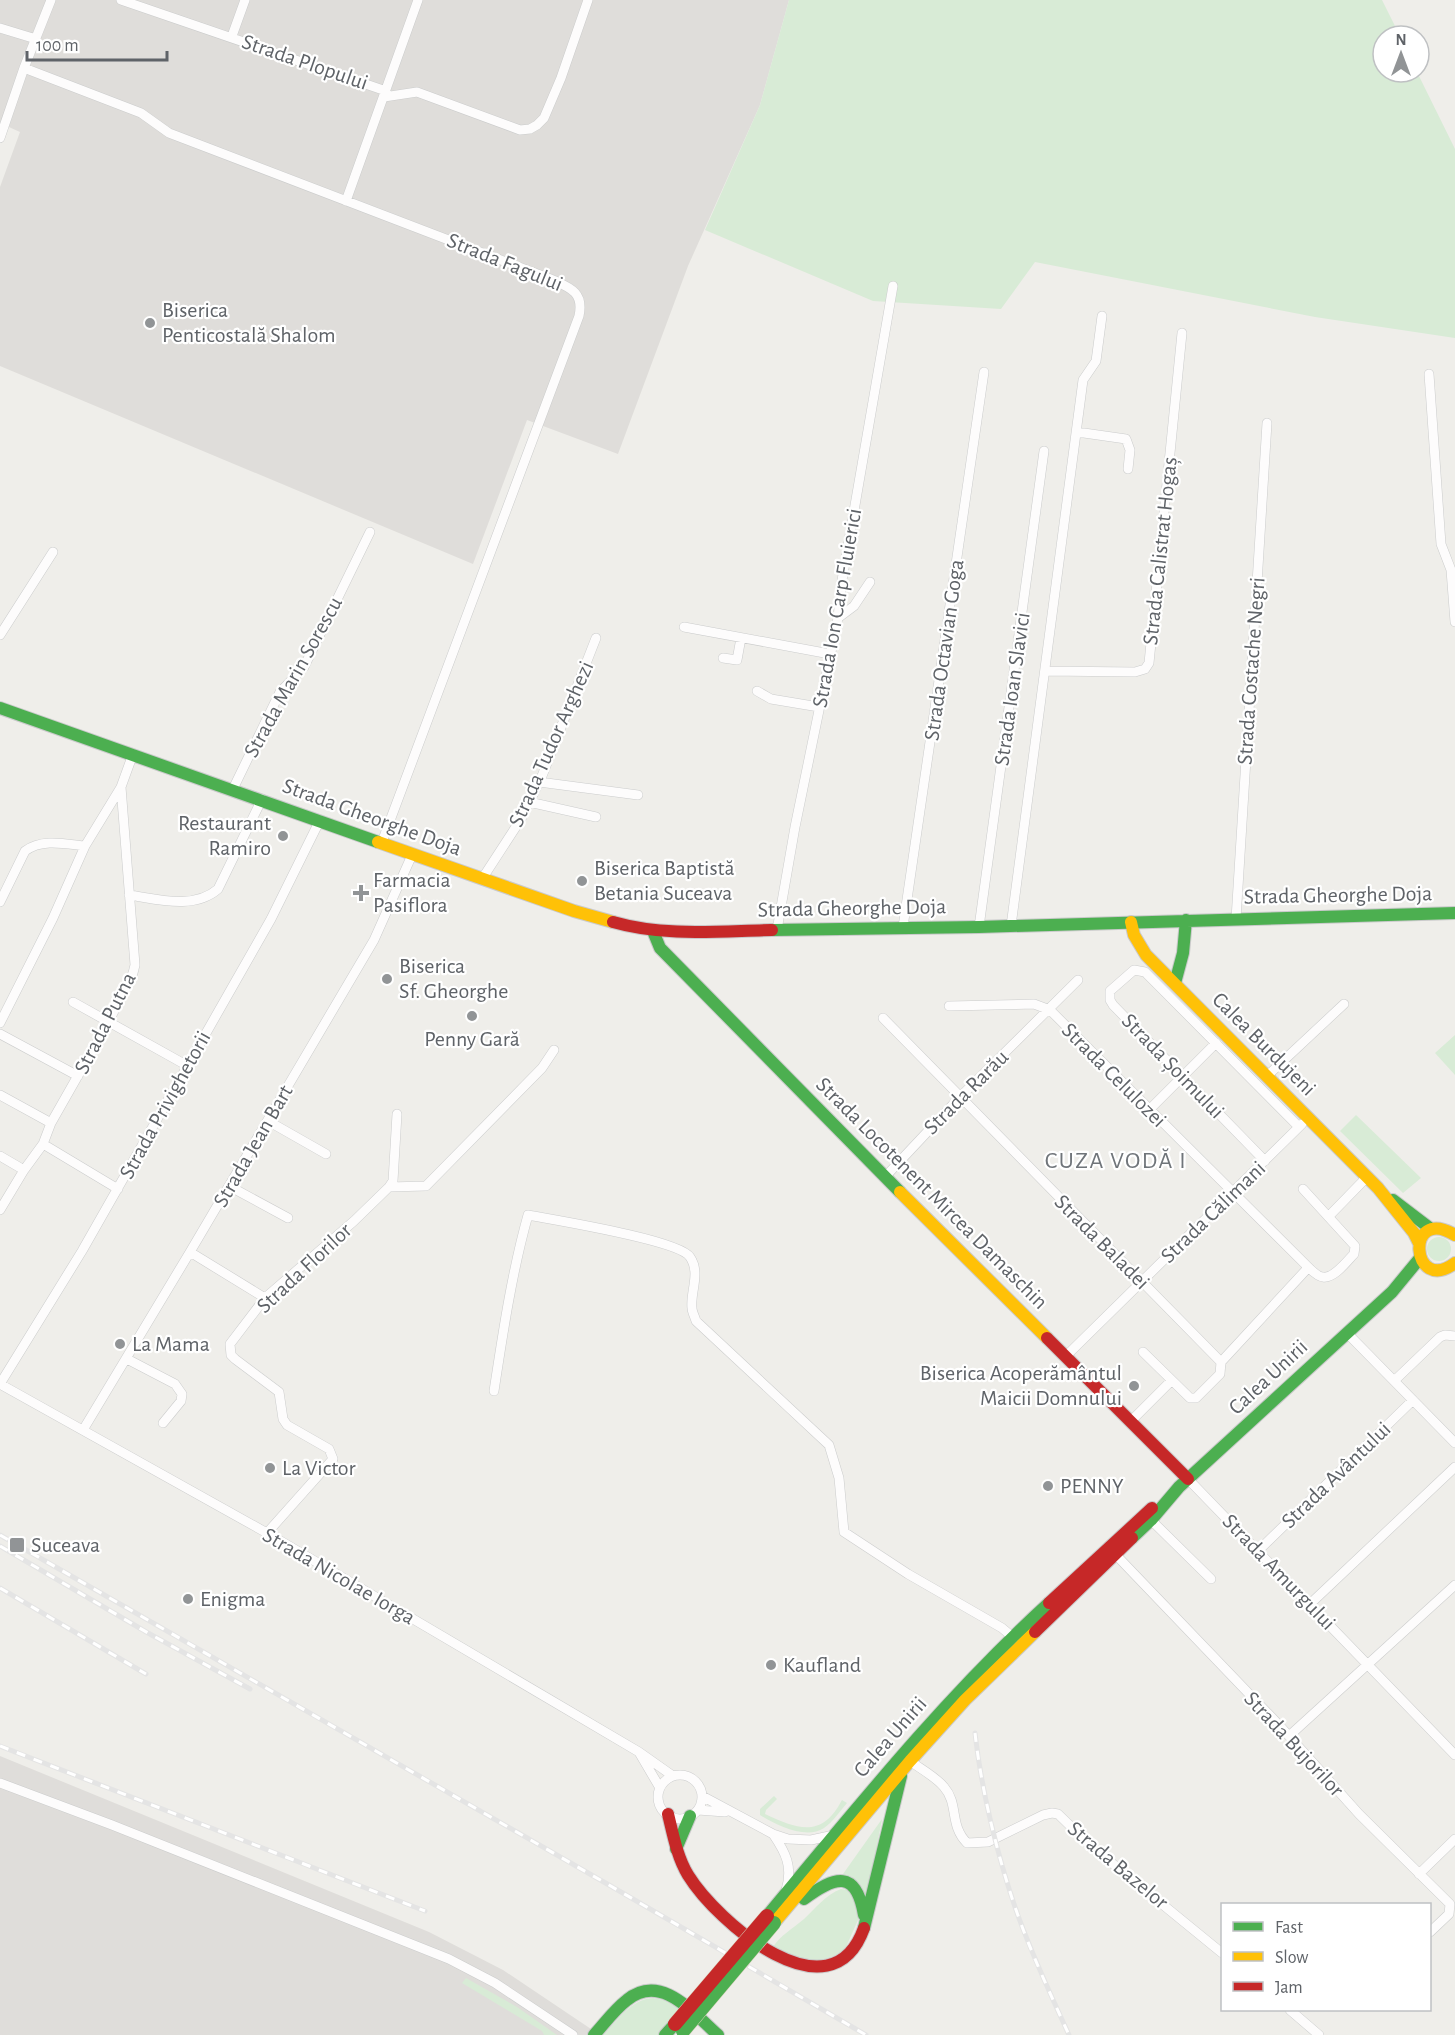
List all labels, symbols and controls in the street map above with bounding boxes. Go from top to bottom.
scale bar [27,24,166,62]
north arrow [1371,24,1431,84]
street label: Strada Plopului [239,30,371,94]
text: N [1395,32,1407,48]
text: 100 m [36,37,79,55]
street label: Strada Fagului [444,229,566,295]
place label: Biserica Penticostală Shalom [162,299,336,346]
marker: Biserica Penticostală Shalom [143,316,157,330]
street label: Strada Calistrat Hogaș [1139,456,1183,646]
street label: Strada Ion Carp Fluierici [809,507,865,709]
street label: Strada Octavian Goga [920,558,968,742]
street label: Strada Costache Negri [1233,576,1269,766]
street label: Strada Marin Sorescu [240,593,346,761]
street label: Strada Ioan Slavici [990,611,1034,767]
street label: Strada Tudor Arghezi [505,658,597,830]
street label: Strada Gheorghe Doja [280,774,464,860]
place label: Restaurant Ramiro [178,812,271,859]
marker: Restaurant Ramiro [276,829,290,843]
place label: Biserica Baptistă Betania Suceava [594,857,735,904]
place label: Farmacia Pasiflora [373,869,451,916]
marker: Biserica Baptistă Betania Suceava [575,874,589,888]
street label: Strada Gheorghe Doja [1243,882,1433,908]
marker: Farmacia Pasiflora [354,886,368,900]
street label: Strada Gheorghe Doja [757,895,947,921]
place label: Biserica Sf. Gheorghe [399,955,508,1002]
street label: Strada Putna [70,969,140,1077]
marker: Biserica Sf. Gheorghe [380,972,394,986]
street label: Calea Burdujeni [1208,988,1320,1100]
marker: Penny Gară [465,1009,479,1023]
street label: Strada Șoimului [1116,1009,1228,1124]
street label: Strada Celulozei [1058,1019,1170,1131]
street label: Strada Privighetorii [115,1027,215,1183]
place label: Penny Gară [424,1028,520,1050]
street label: Strada Rarău [919,1045,1013,1139]
street label: Strada Locotenent Mircea Damaschin [812,1073,1052,1313]
street label: Strada Jean Bart [209,1081,297,1211]
district label: CUZA VODĂ I [1045,1148,1187,1173]
street label: Strada Călimani [1156,1157,1270,1267]
street label: Strada Baladei [1050,1190,1154,1294]
street label: Strada Florilor [252,1219,356,1317]
place label: La Mama [132,1333,210,1355]
street label: Calea Unirii [1224,1335,1312,1419]
marker: La Mama [113,1337,127,1351]
place label: Biserica Acoperământul Maicii Domnului [920,1362,1122,1409]
marker: Biserica Acoperământul Maicii Domnului [1127,1379,1141,1393]
street label: Strada Avântului [1277,1418,1395,1532]
place label: La Victor [282,1457,356,1479]
marker: La Victor [263,1461,277,1475]
place label: PENNY [1060,1475,1124,1497]
marker: PENNY [1041,1479,1055,1493]
street label: Strada Amurgului [1218,1510,1340,1634]
street label: Strada Nicolae Iorga [259,1523,419,1629]
place label: Suceava [31,1534,100,1556]
marker: Suceava [8,1536,26,1554]
place label: Enigma [200,1588,266,1610]
marker: Enigma [181,1592,195,1606]
place label: Kaufland [783,1654,861,1676]
marker: Kaufland [764,1658,778,1672]
street label: Strada Bujorilor [1240,1687,1348,1801]
street label: Calea Unirii [849,1693,931,1781]
street label: Strada Bazelor [1064,1817,1172,1913]
legend [1221,1903,1431,2011]
text: Fast [1275,1919,1303,1937]
text: Slow [1275,1949,1308,1967]
text: Jam [1275,1979,1303,1997]

